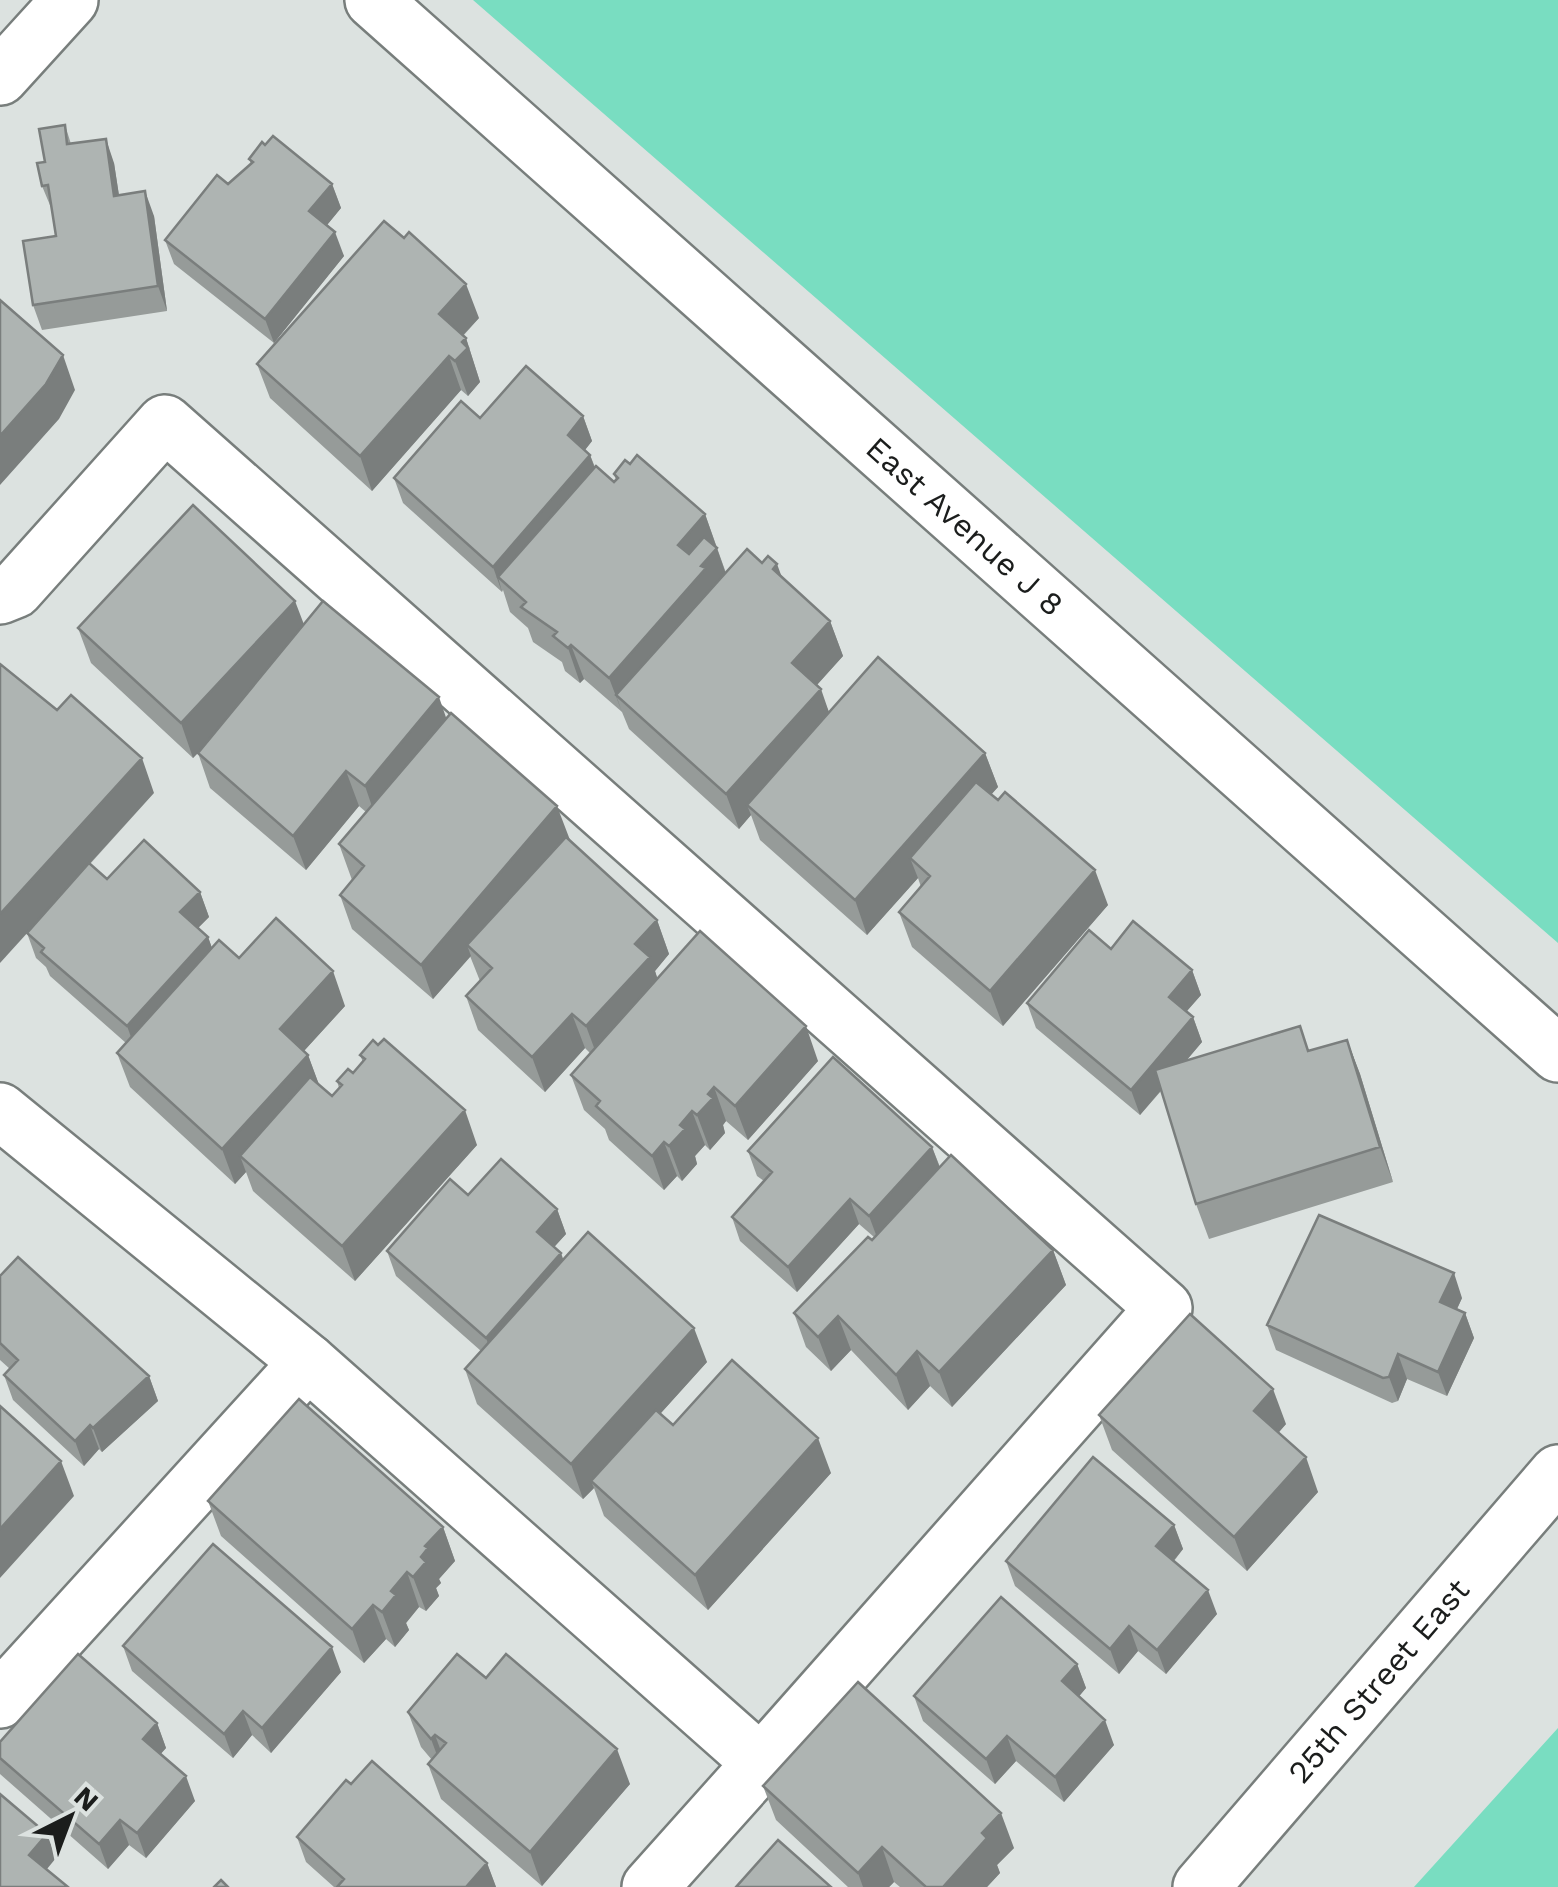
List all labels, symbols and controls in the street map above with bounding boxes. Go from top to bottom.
street label: East Avenue J 8 [859,429,1071,624]
street label: 25th Street East [1280,1571,1477,1791]
north arrow [20,1767,120,1867]
text: N [68,1780,105,1818]

